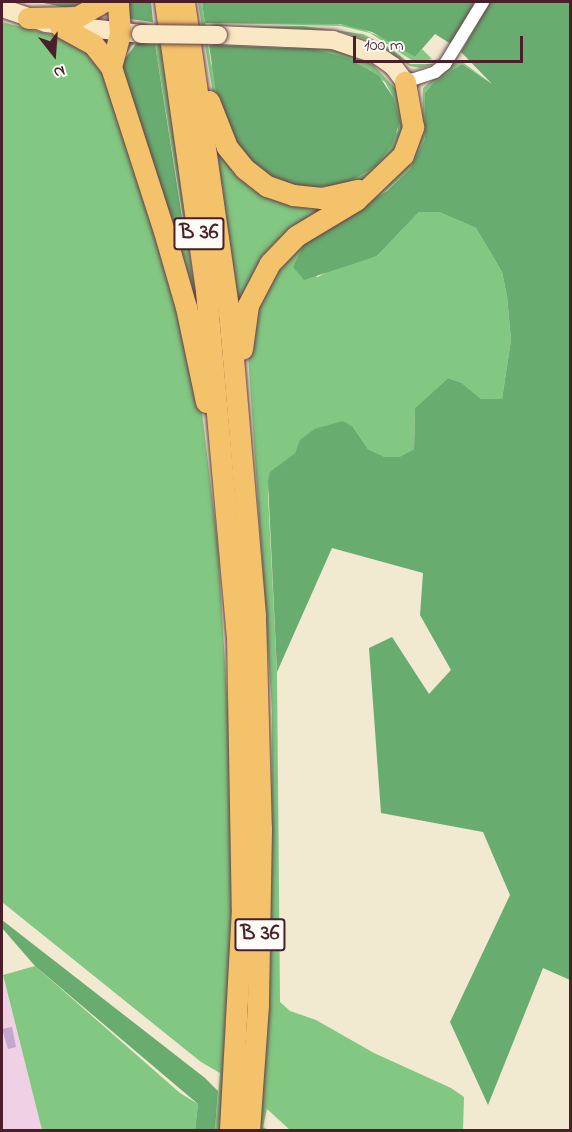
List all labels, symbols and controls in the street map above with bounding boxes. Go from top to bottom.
north arrow [24,24,84,84]
scale bar [356,24,526,62]
text: 100 m [364,33,404,59]
text: N [51,58,68,84]
road number: B 36 [172,215,226,253]
road number: B 36 [233,916,287,954]

